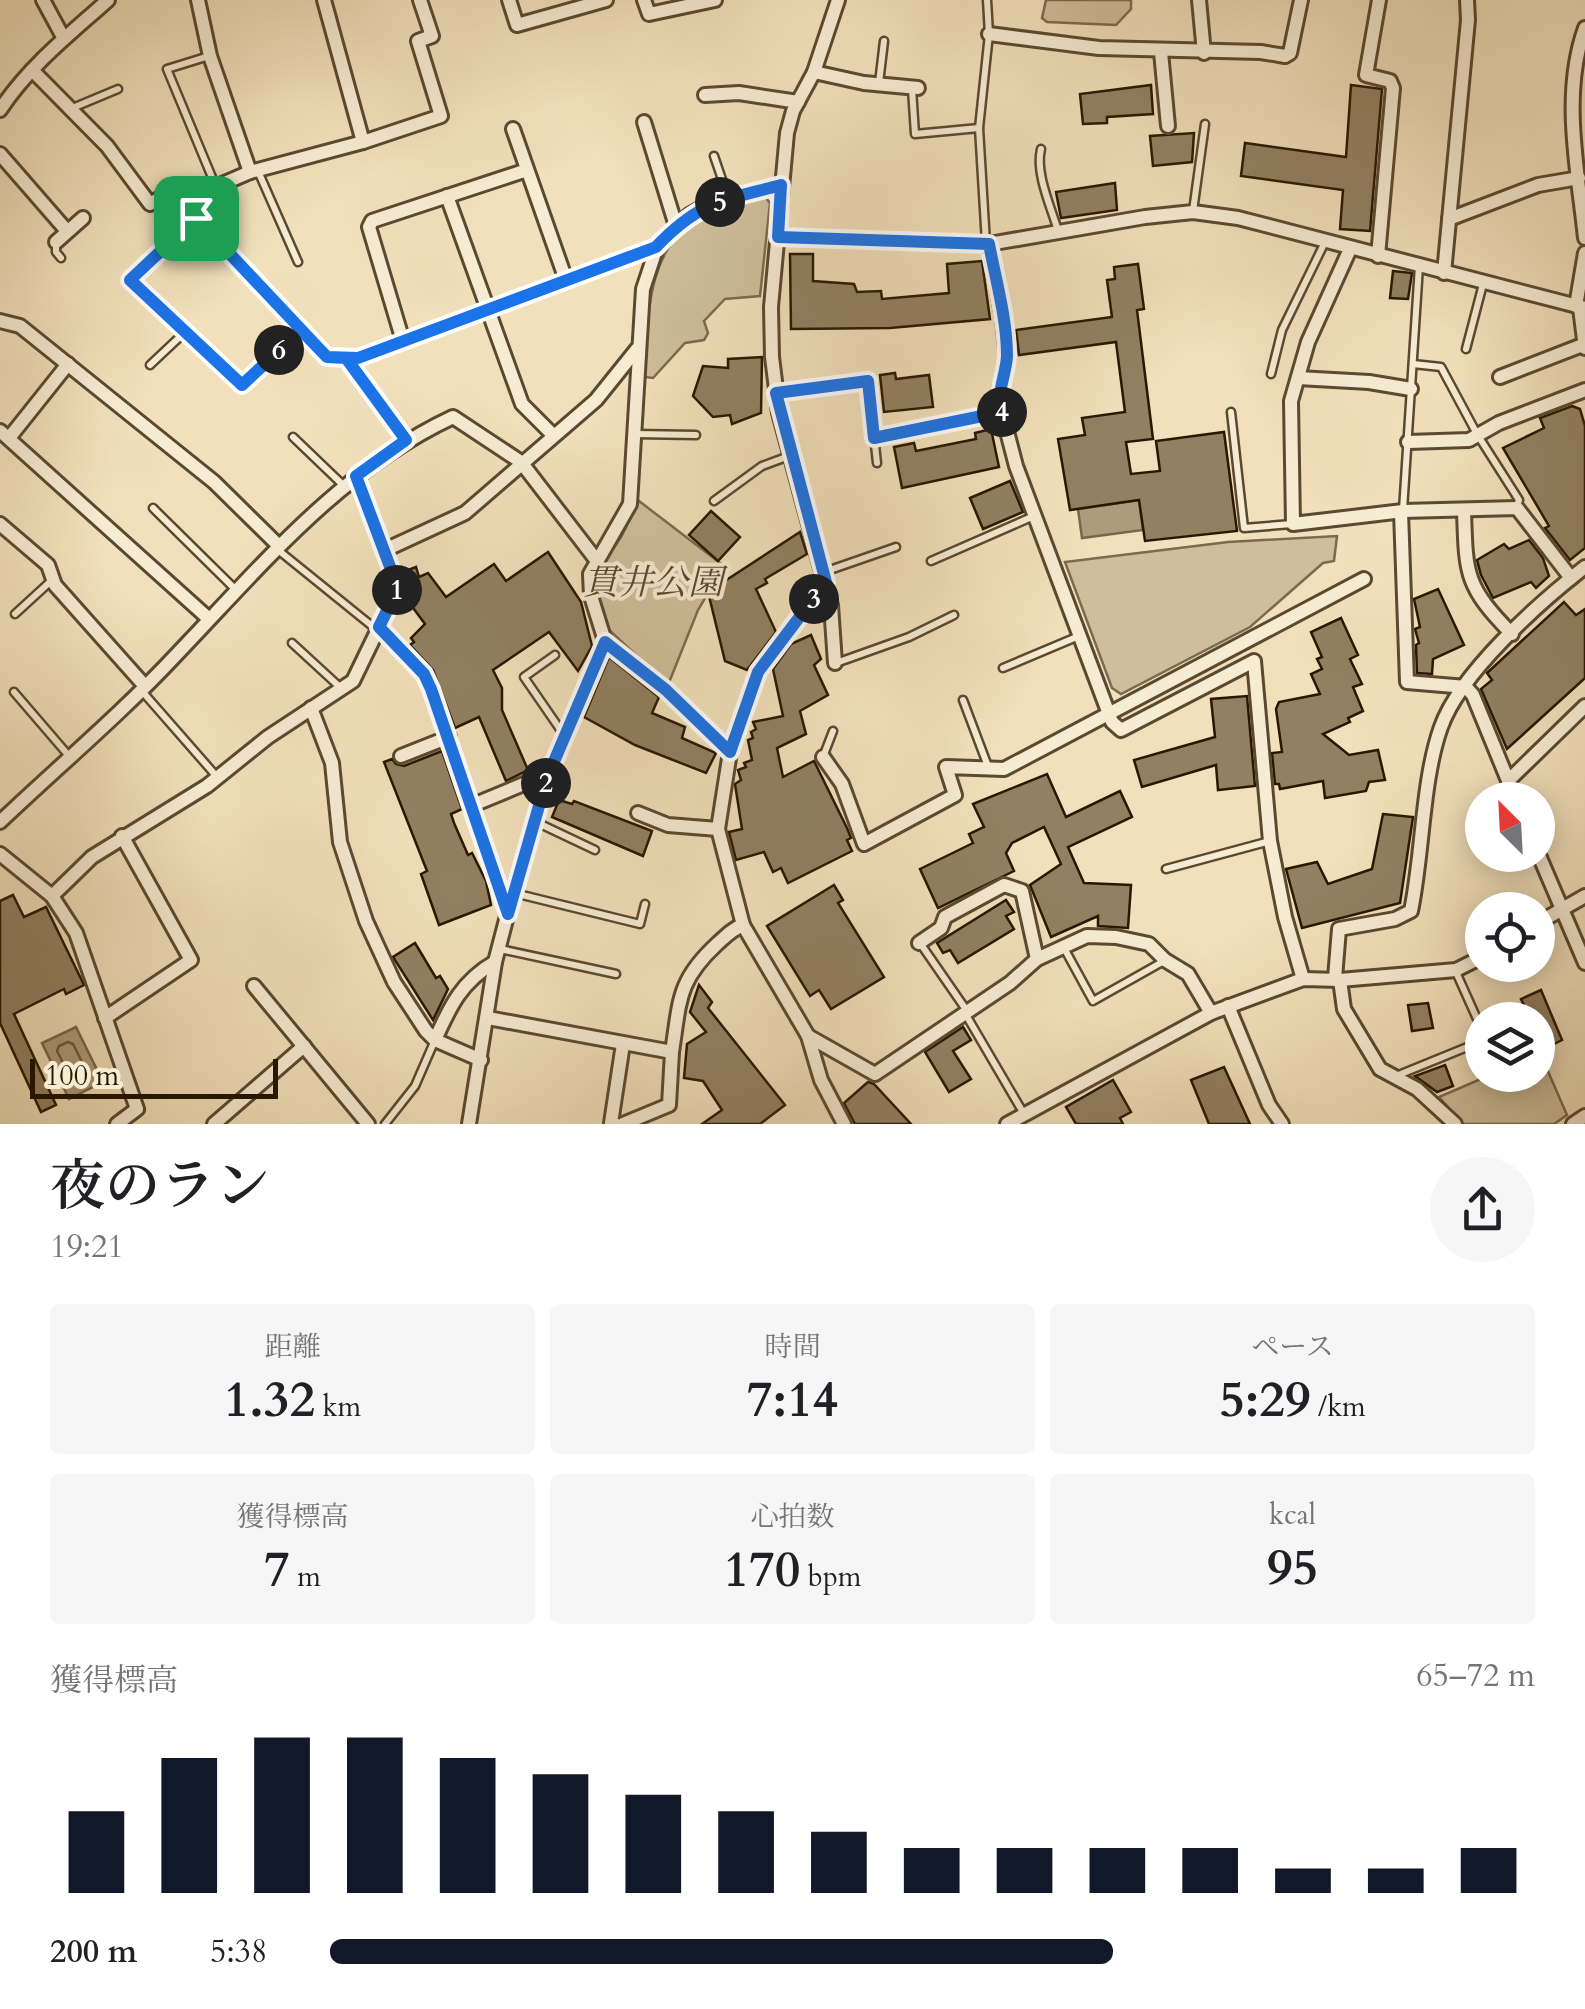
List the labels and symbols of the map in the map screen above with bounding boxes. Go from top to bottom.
pin [154,176,239,261]
pin: 5 [695,177,745,227]
pin: 6 [254,325,304,375]
pin: 4 [977,387,1027,437]
park label: 貫井公園 [583,559,728,607]
pin: 1 [372,565,422,615]
pin: 3 [789,574,839,624]
pin: 2 [521,758,571,808]
north arrow [1465,782,1555,872]
scale bar [30,1054,278,1098]

